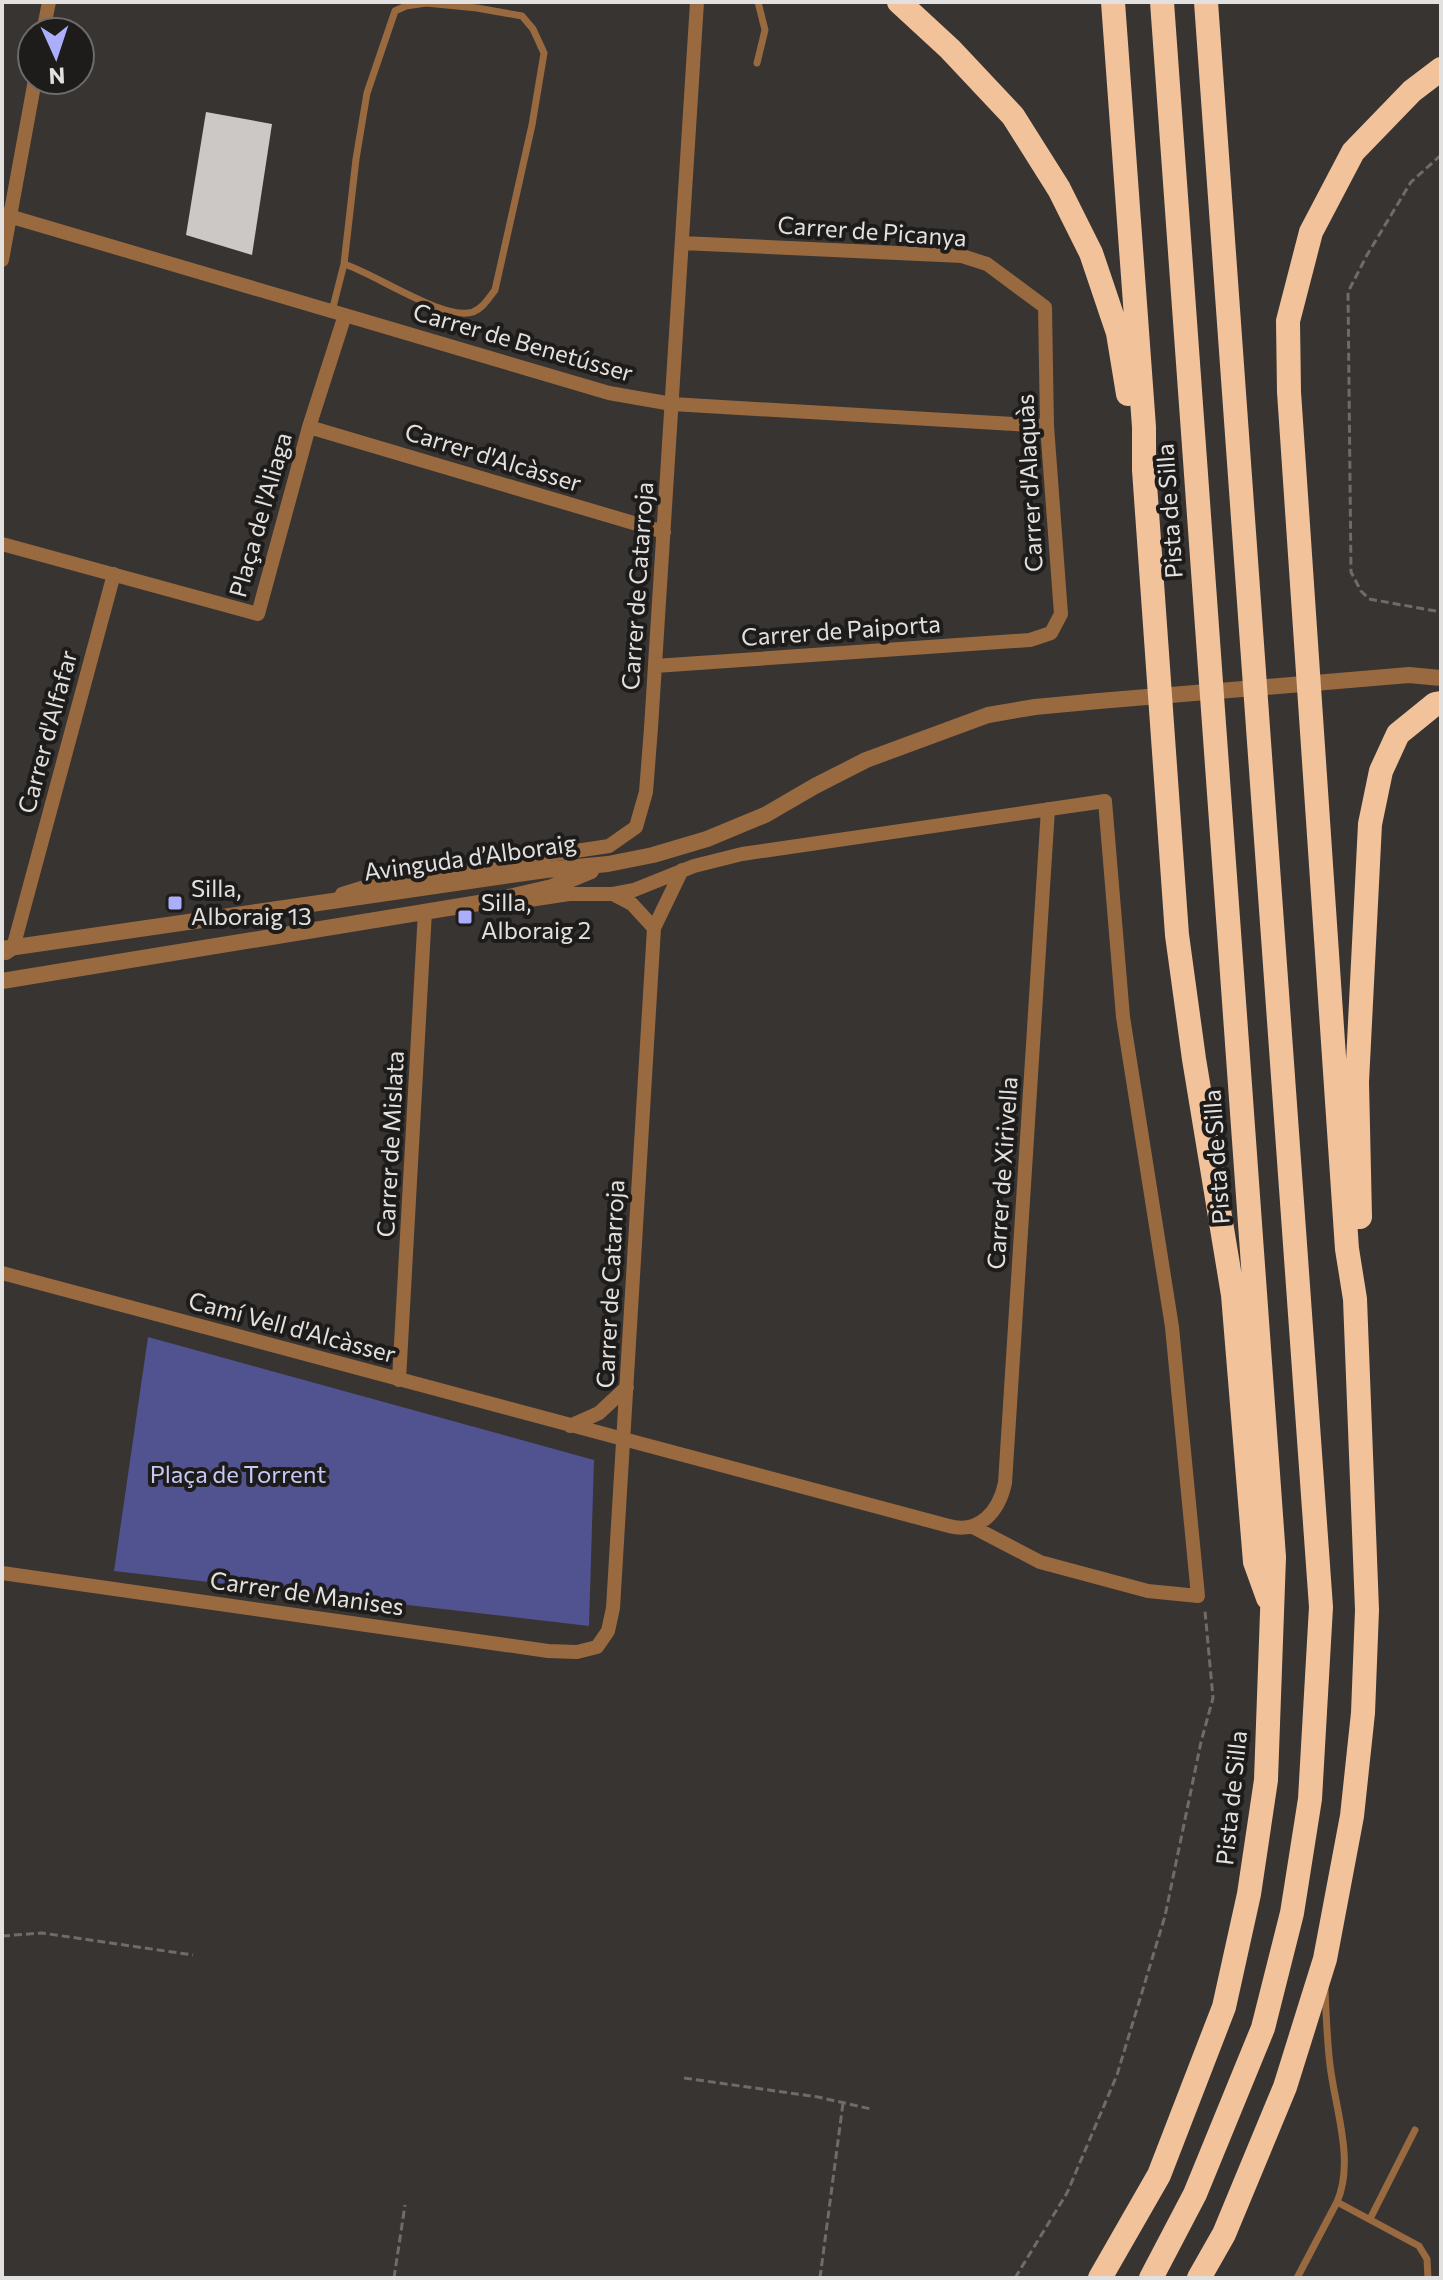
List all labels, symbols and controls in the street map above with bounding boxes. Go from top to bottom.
north arrow [16,16,96,96]
text: N [48,63,66,90]
street label: Carrer de Picanya [777,209,968,252]
street label: Carrer de Benetússer [410,296,637,387]
street label: Carrer d'Alaquàs [1009,393,1048,573]
street label: Carrer d'Alcàsser [402,416,586,497]
street label: Plaça de l'Aliaga [222,429,297,600]
street label: Pista de Silla [1149,443,1188,580]
street label: Carrer de Catarroja [615,481,658,691]
street label: Carrer de Paiporta [740,608,942,651]
street label: Carrer d'Alfafar [11,646,82,816]
street label: Avinguda d’Alboraig [362,827,578,886]
place label: Silla, Alboraig 13 [191,873,312,930]
place label: Silla, Alboraig 2 [481,887,591,944]
marker: Silla, Alboraig 13 [166,894,184,912]
marker: Silla, Alboraig 2 [456,908,474,926]
street label: Carrer de Mislata [370,1050,409,1238]
street label: Carrer de Xirivella [980,1076,1023,1270]
street label: Pista de Silla [1196,1089,1235,1226]
street label: Carrer de Catarroja [590,1179,629,1389]
street label: Camí Vell d'Alcàsser [186,1285,400,1368]
park label: Plaça de Torrent [150,1459,327,1488]
street label: Carrer de Manises [208,1565,406,1620]
street label: Pista de Silla [1209,1729,1252,1867]

